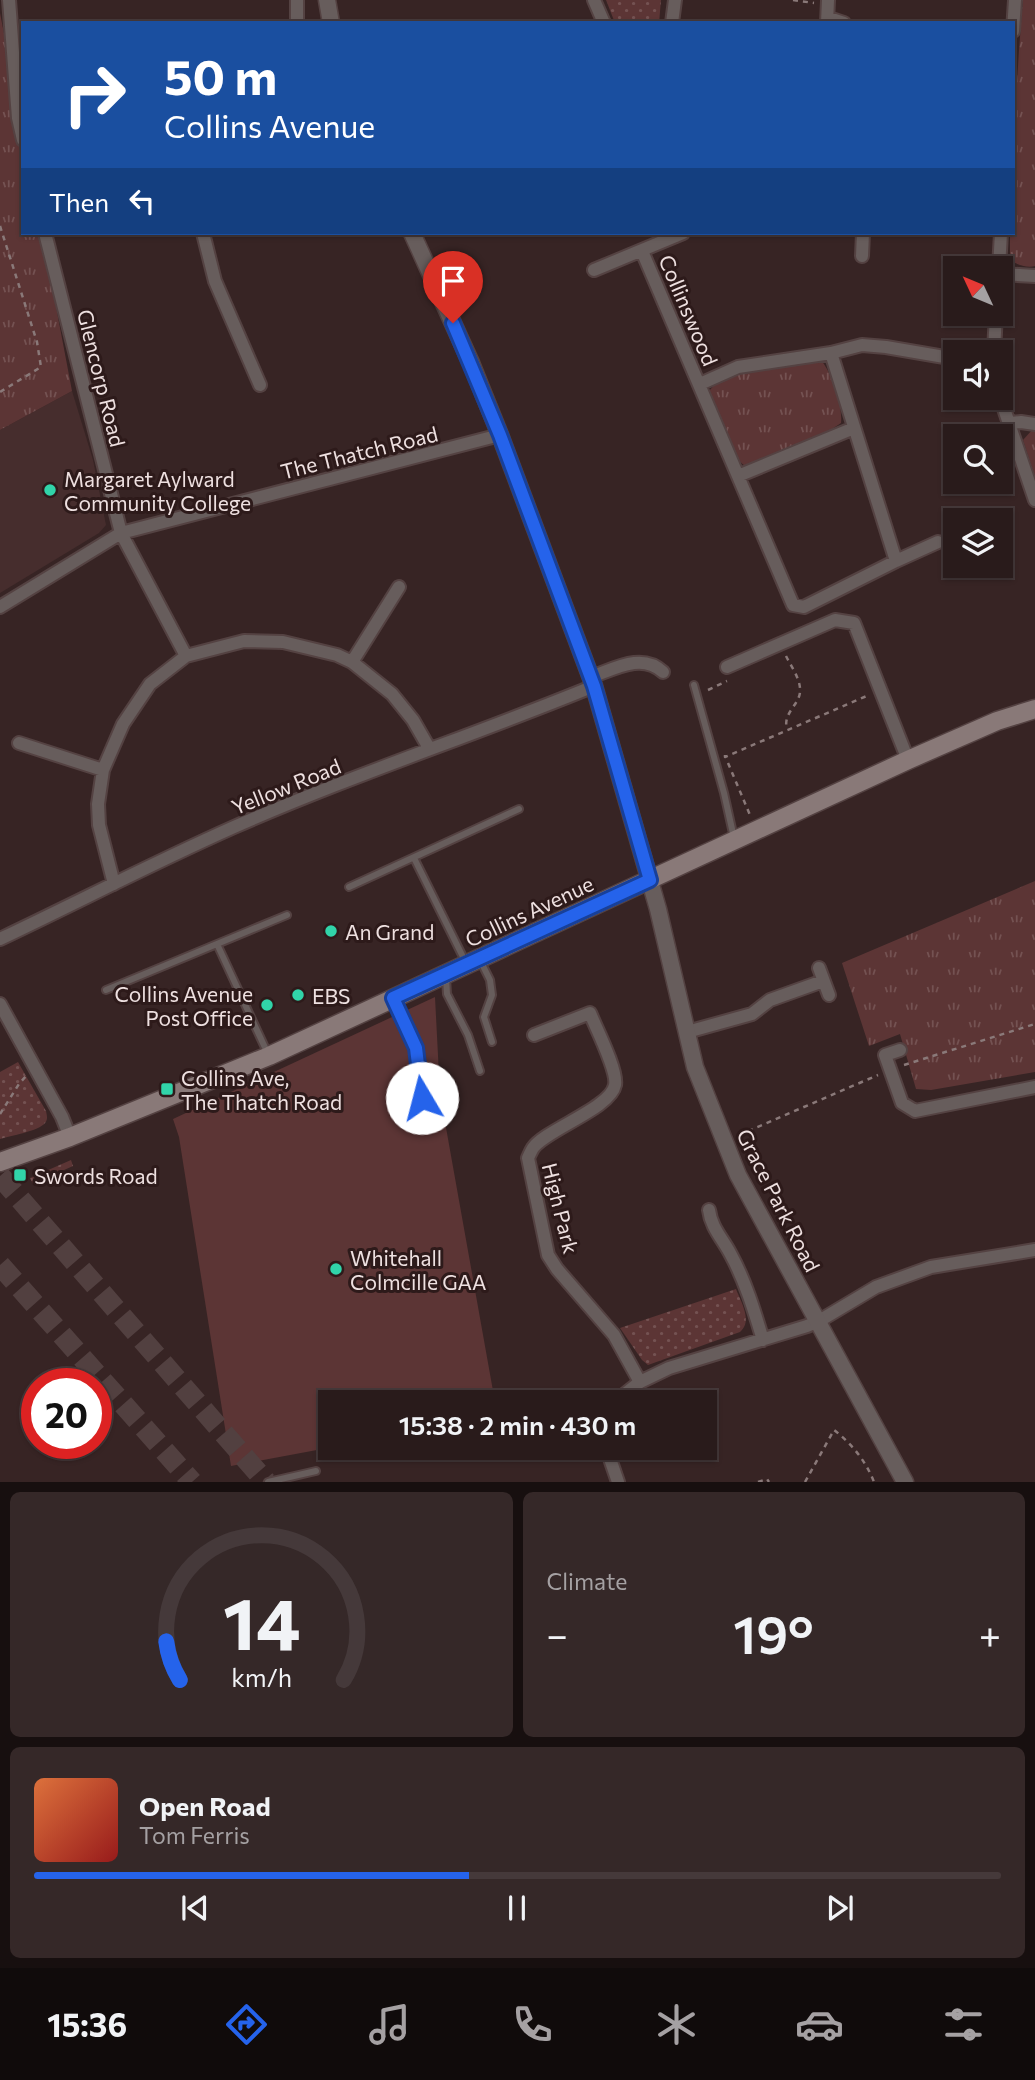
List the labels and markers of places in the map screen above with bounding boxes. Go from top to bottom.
pin [423,251,483,323]
place label: Margaret Aylward Community College [64,466,251,515]
marker: Margaret Aylward Community College [42,482,58,498]
place label: An Grand [345,919,434,944]
marker: An Grand [323,923,339,939]
place label: Collins Avenue Post Office [114,981,253,1030]
place label: EBS [312,983,350,1008]
marker: EBS [290,987,306,1003]
marker: Collins Avenue Post Office [259,997,275,1013]
place label: Collins Ave, The Thatch Road [181,1065,342,1114]
marker: Collins Ave, The Thatch Road [159,1081,175,1097]
place label: Swords Road [34,1163,158,1188]
marker: Swords Road [12,1167,28,1183]
place label: Whitehall Colmcille GAA [350,1245,487,1294]
marker: Whitehall Colmcille GAA [328,1261,344,1277]

